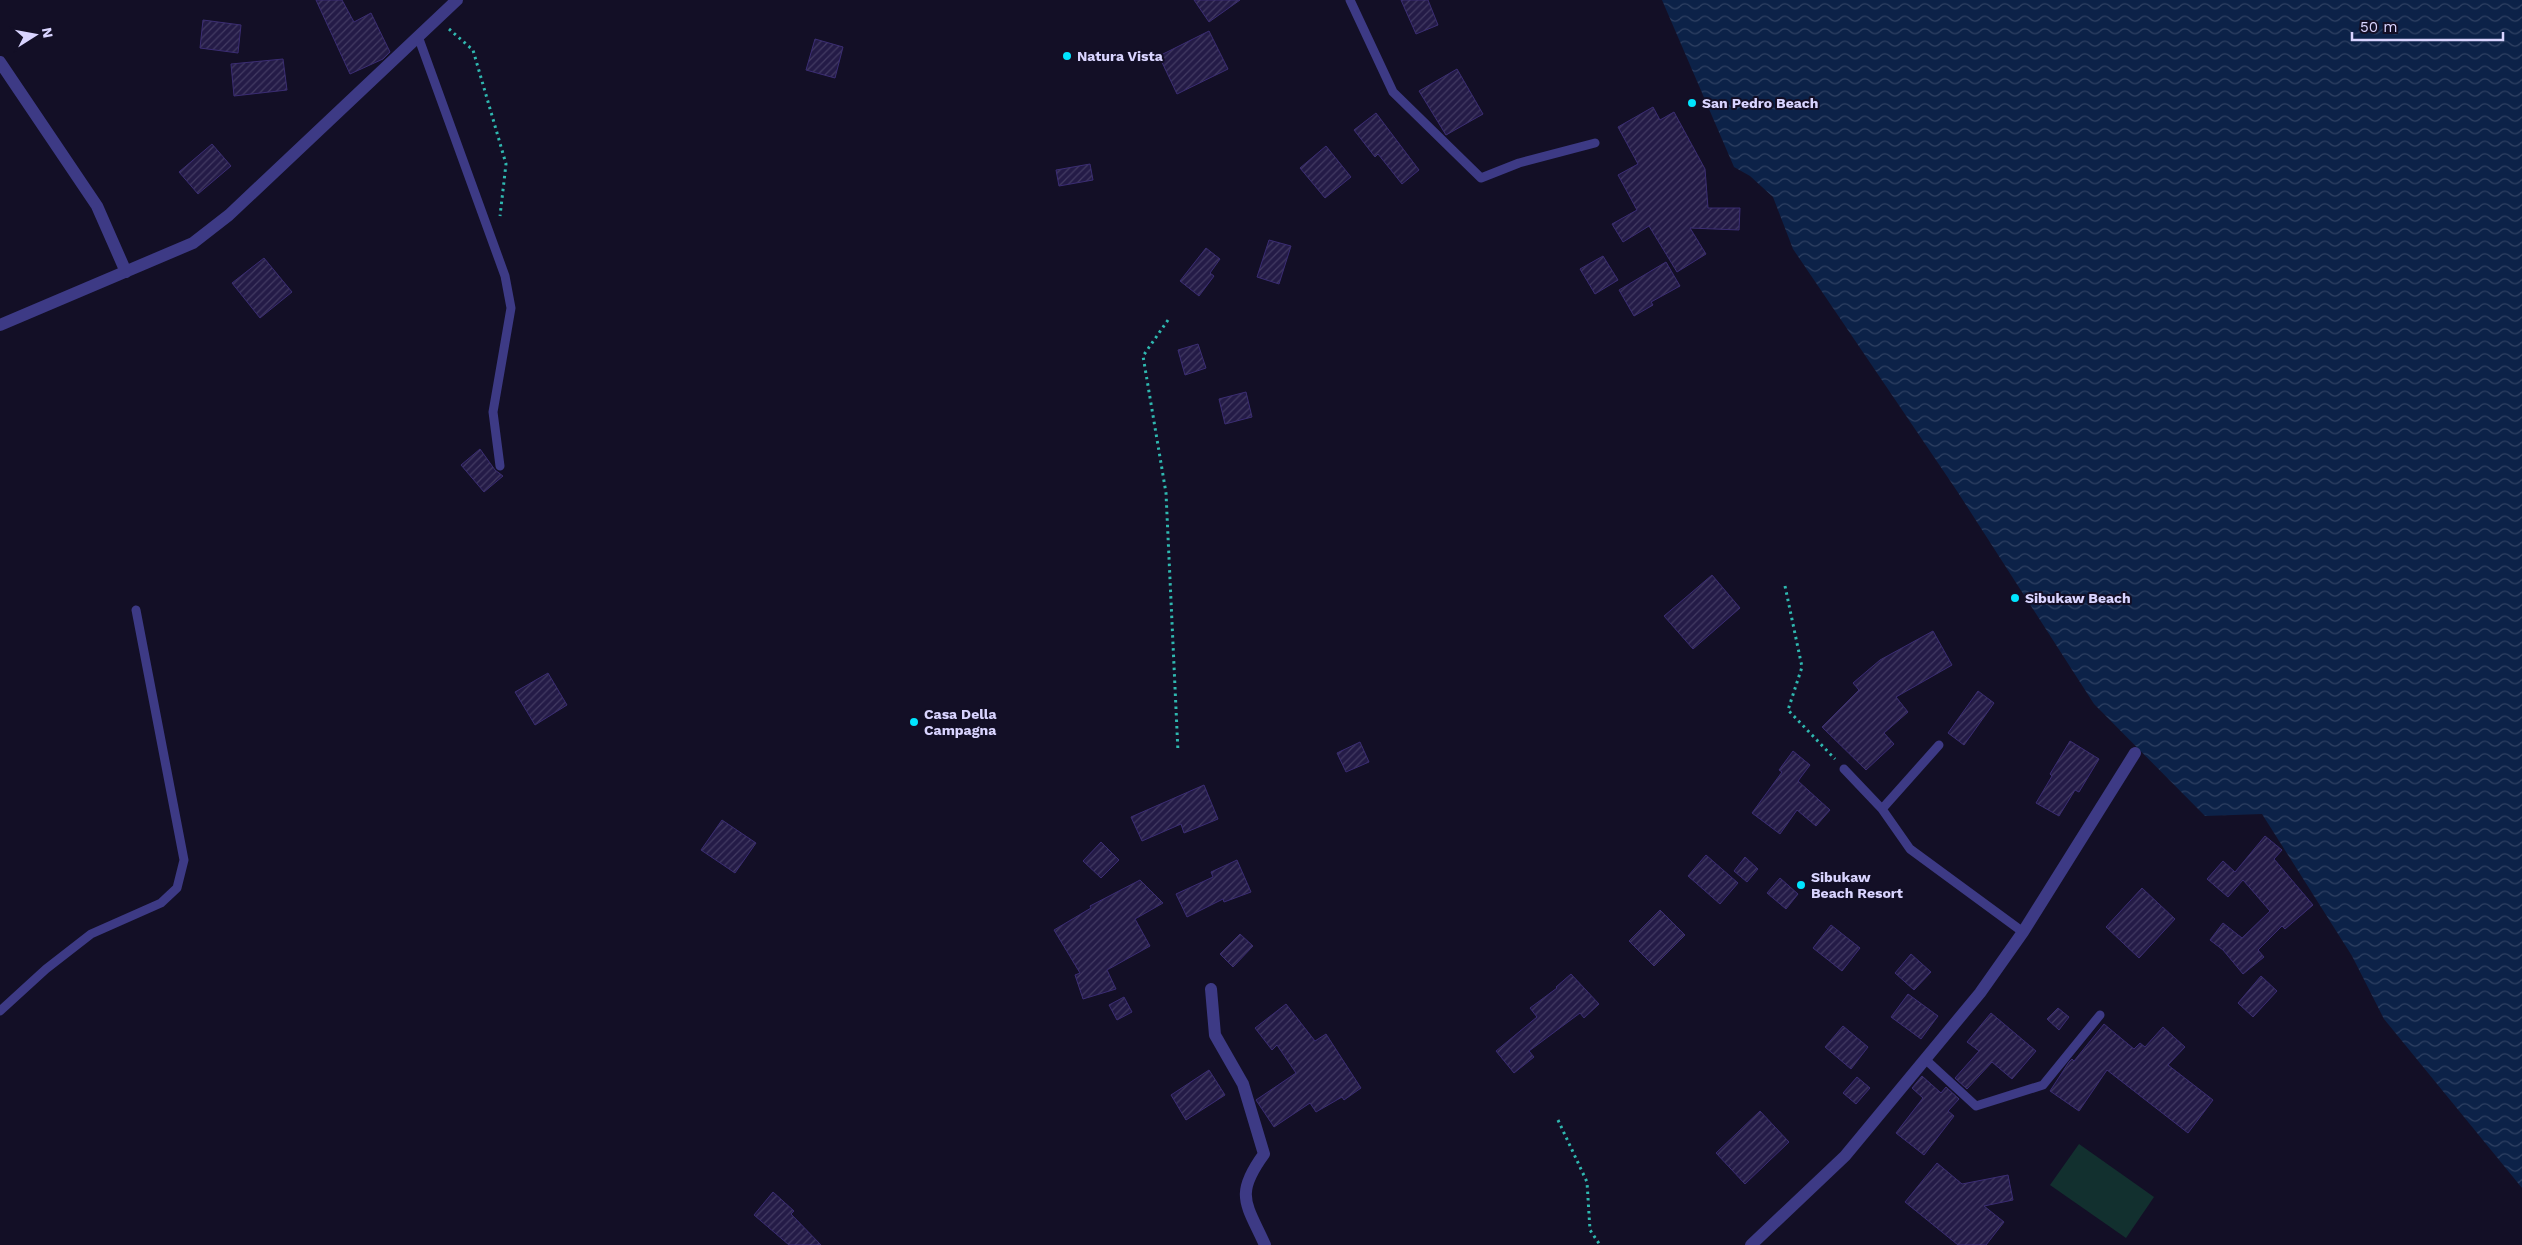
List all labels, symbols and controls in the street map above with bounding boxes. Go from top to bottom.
north arrow [10,10,60,60]
scale bar [2352,10,2503,42]
text: 50 m [2360,18,2397,36]
text: N [39,26,57,39]
place label: Natura Vista [1077,48,1164,64]
marker: Natura Vista [1061,50,1073,62]
place label: San Pedro Beach [1702,95,1818,111]
marker: San Pedro Beach [1686,97,1698,109]
place label: Sibukaw Beach [2025,590,2131,606]
marker: Sibukaw Beach [2009,592,2021,604]
place label: Casa Della Campagna [924,706,998,738]
marker: Casa Della Campagna [908,716,920,728]
place label: Sibukaw Beach Resort [1811,869,1903,901]
marker: Sibukaw Beach Resort [1795,879,1807,891]

